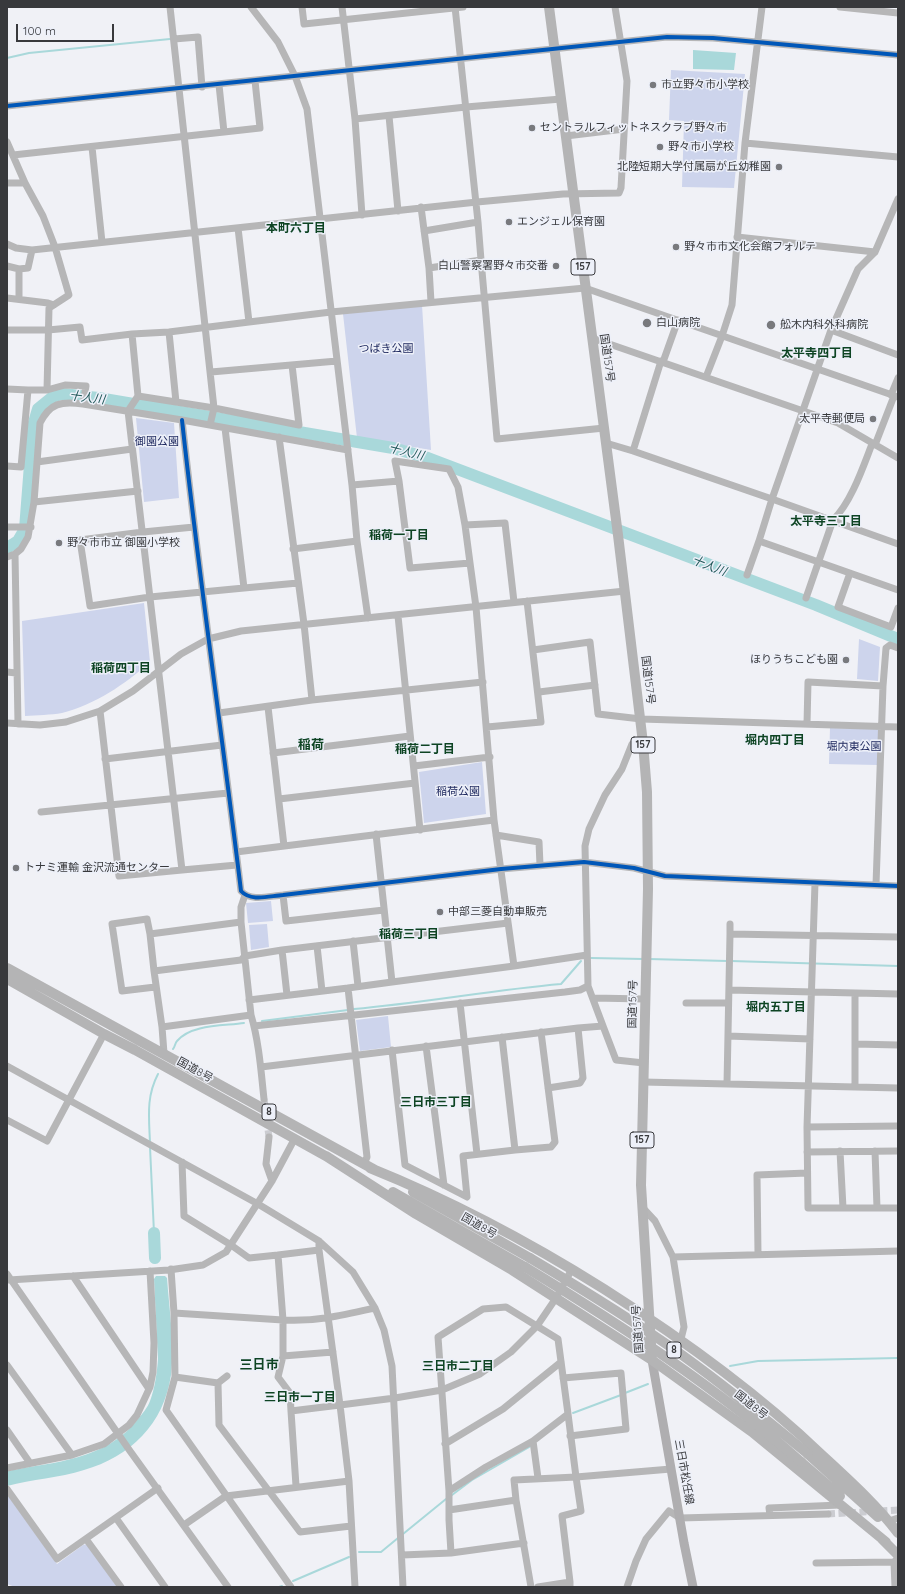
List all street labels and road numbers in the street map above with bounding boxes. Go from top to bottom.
road number: 157 [571,259,595,275]
street label: 国道157号 [597,333,617,383]
street label: 国道157号 [638,655,658,705]
road number: 157 [631,737,655,753]
street label: 国道157号 [626,980,640,1028]
street label: 国道8号 [175,1055,215,1085]
road number: 8 [262,1104,276,1120]
road number: 157 [630,1132,654,1148]
street label: 国道8号 [459,1211,499,1241]
street label: 国道157号 [630,1304,646,1354]
road number: 8 [667,1342,681,1358]
street label: 国道8号 [732,1388,770,1422]
street label: 三日市松任線 [672,1438,696,1506]

